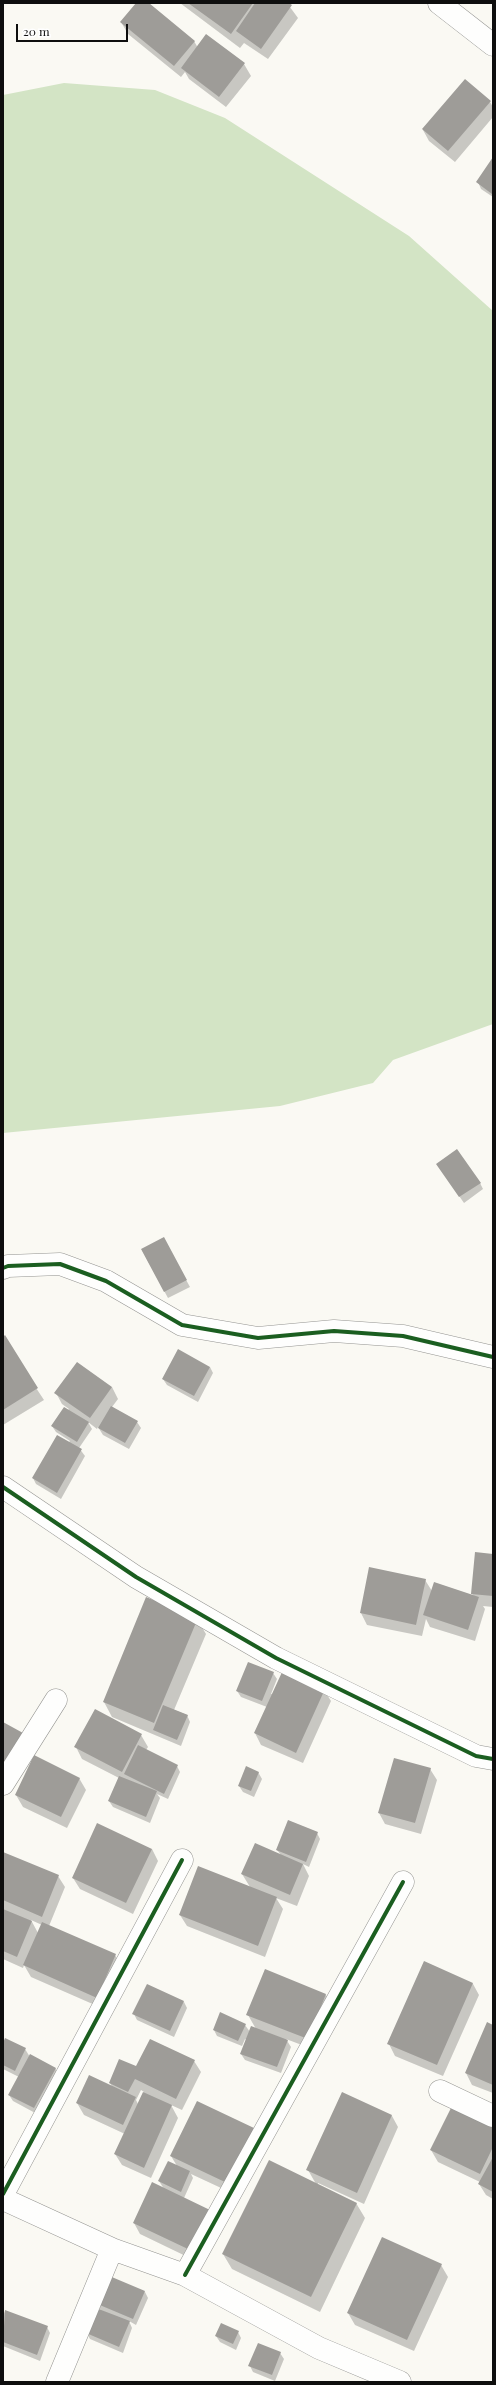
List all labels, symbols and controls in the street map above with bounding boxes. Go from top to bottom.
scale bar [18,16,130,42]
text: 20 m [23,23,50,39]

